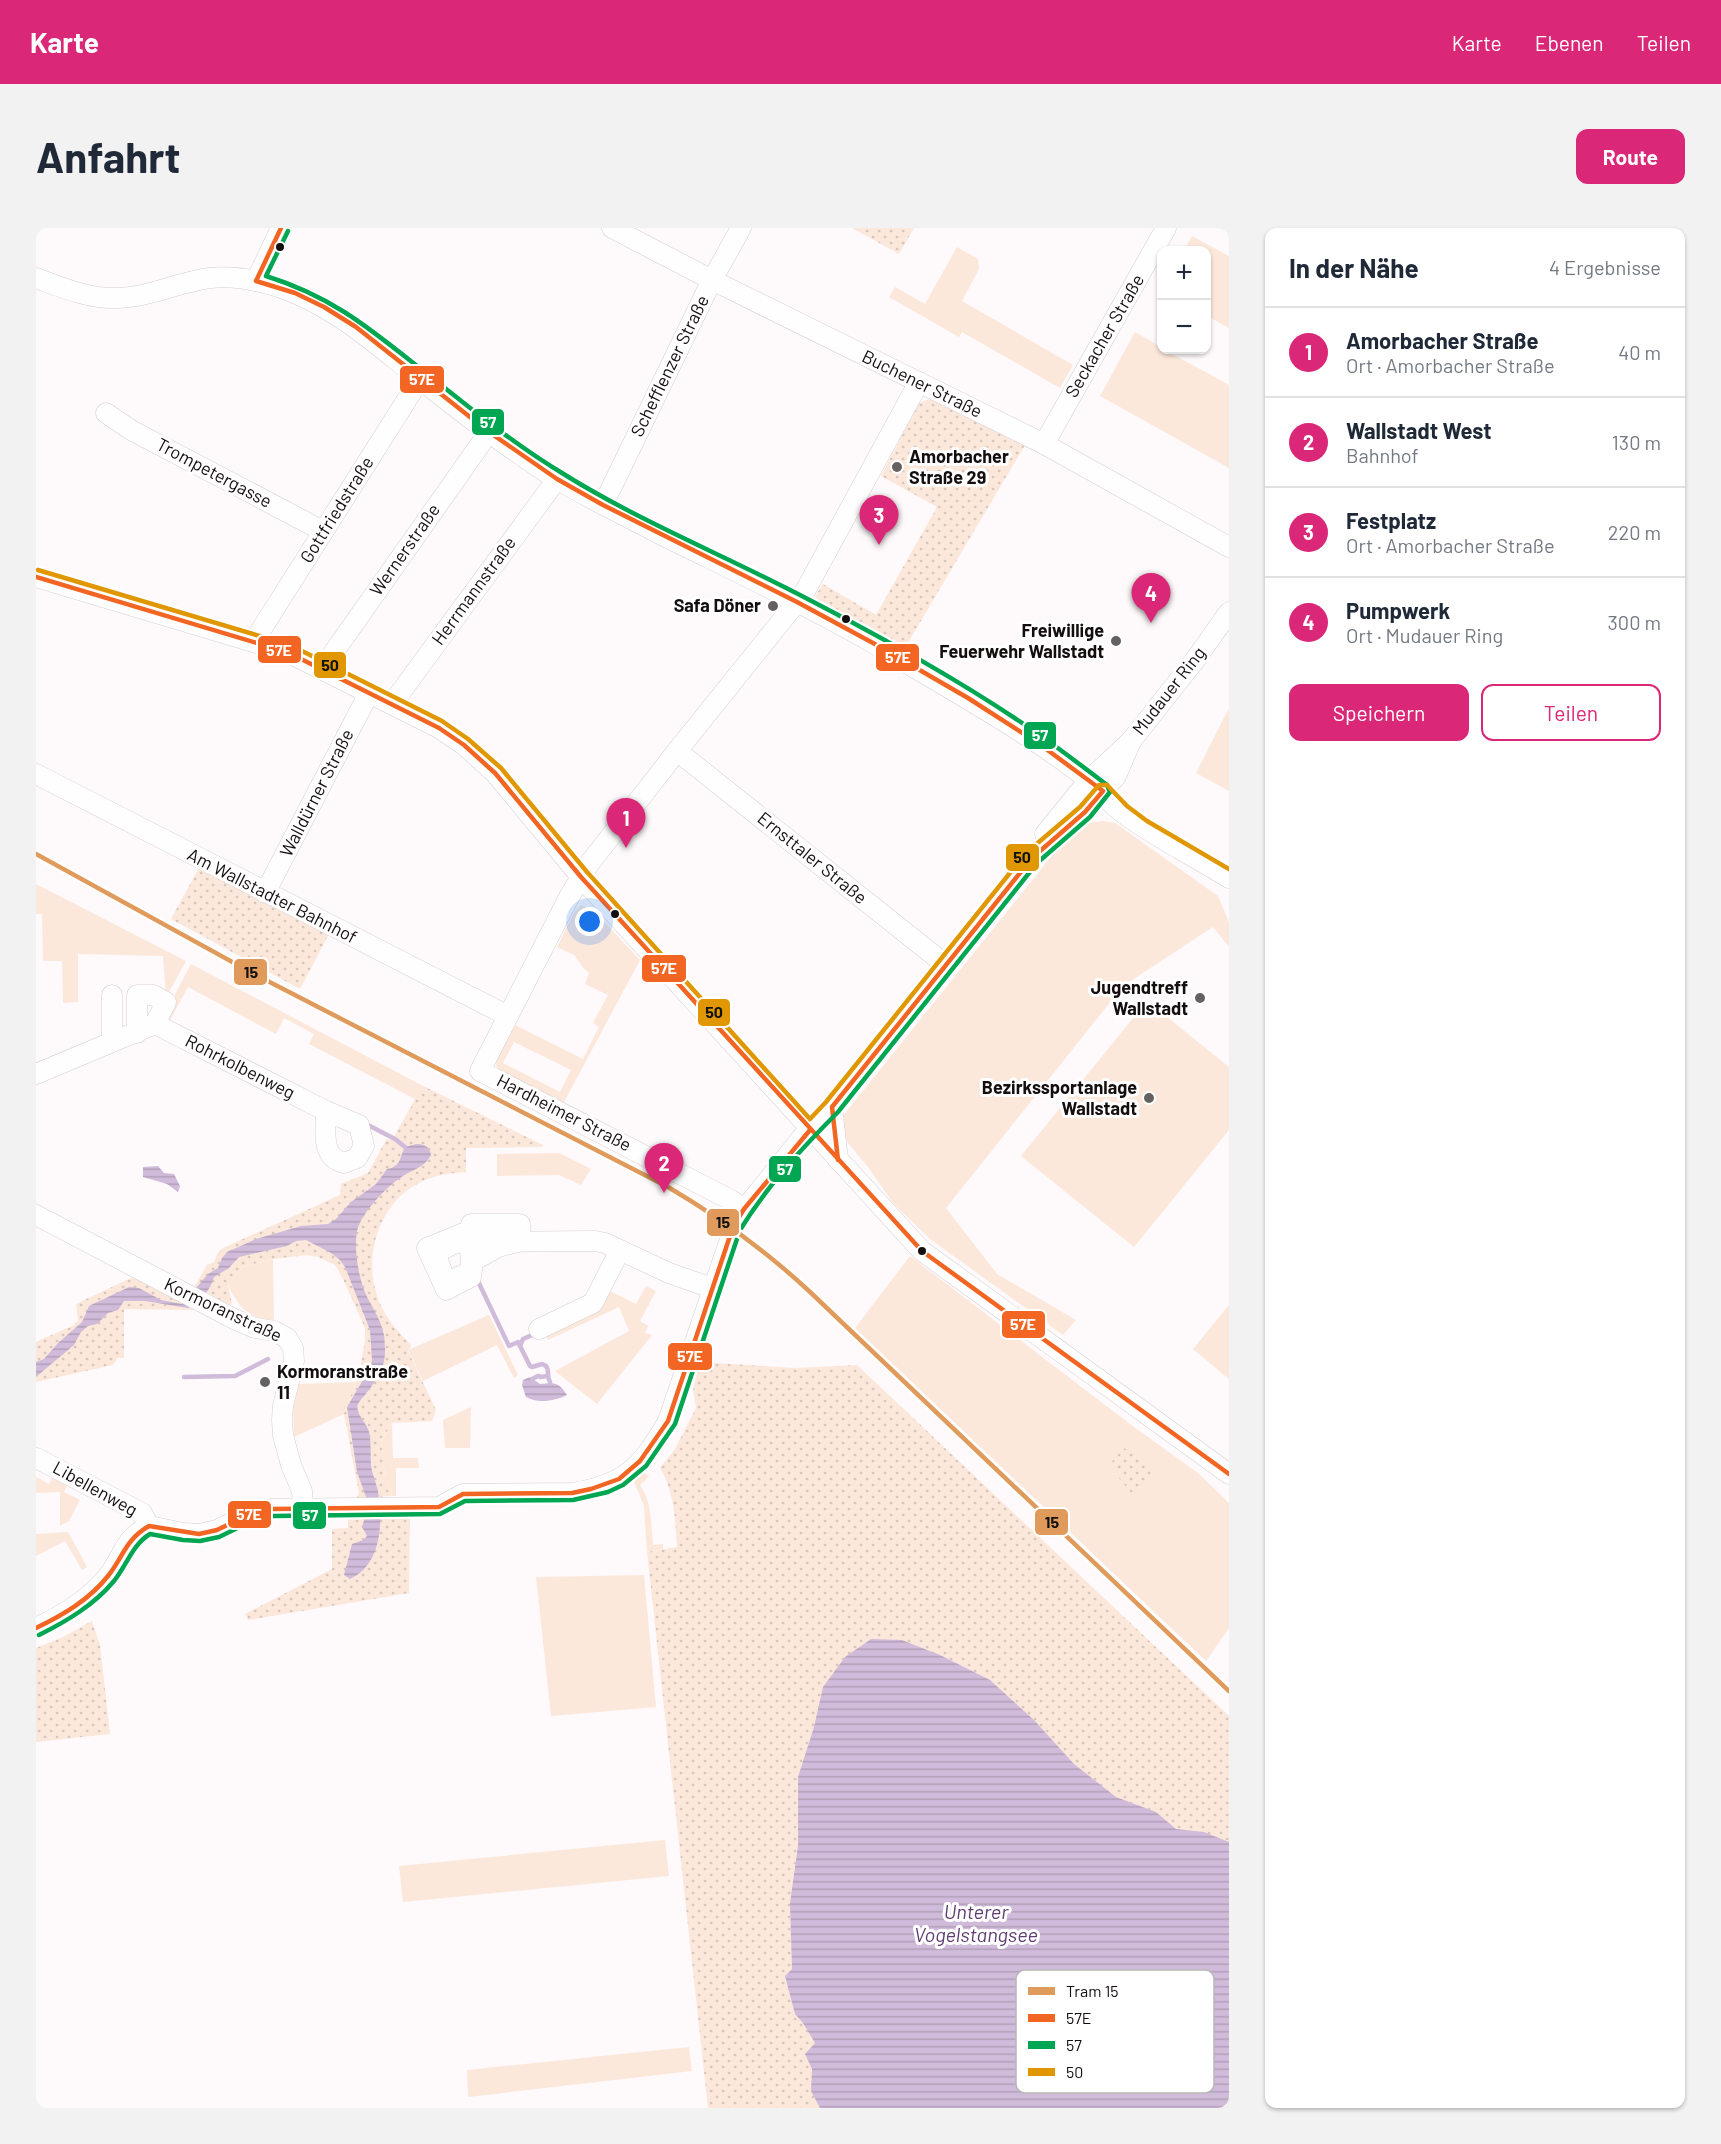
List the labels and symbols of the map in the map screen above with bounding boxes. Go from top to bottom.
unlabelled marker [274,241,286,253]
street label: Seckacher Straße [1060,270,1148,401]
street label: Schefflenzer Straße [625,291,713,440]
street label: Buchener Straße [859,345,986,422]
line badge: 57E [399,365,445,394]
text: 57E [409,369,435,388]
line badge: 57 [471,408,505,436]
text: 57 [480,412,496,431]
street label: Trompetergasse [153,432,276,512]
place label: Amorbacher Straße 29 [909,445,1009,488]
street label: Gottfriedstraße [295,452,378,567]
marker: Amorbacher Straße 29 [890,460,904,474]
pin: 3 [860,496,898,545]
street label: Wernerstraße [364,499,444,600]
street label: Herrmannstraße [427,532,520,649]
pin: 4 [1132,574,1170,623]
place label: Safa Döner [674,594,761,616]
marker: Safa Döner [766,599,780,613]
unlabelled marker [840,613,852,625]
place label: Freiwillige Feuerwehr Wallstadt [939,619,1104,662]
marker: Freiwillige Feuerwehr Wallstadt [1109,634,1123,648]
line badge: 57E [257,635,302,664]
text: 57E [266,640,292,659]
street label: Mudauer Ring [1127,642,1209,739]
line badge: 57E [875,643,920,672]
text: 57E [885,647,911,666]
line badge: 50 [313,651,347,679]
text: 50 [321,655,339,674]
line badge: 57 [1023,721,1057,750]
street label: Walldürner Straße [274,725,358,860]
text: 57 [1032,725,1048,744]
pin: 1 [606,798,646,848]
street label: Ernsttaler Straße [753,806,872,908]
street label: Am Wallstadter Bahnhof [184,843,361,947]
line badge: 50 [1005,843,1040,872]
text: 50 [1013,847,1031,866]
your location [575,907,604,936]
unlabelled marker [609,908,621,920]
line badge: 57E [641,954,687,983]
line badge: 15 [233,958,268,986]
text: 57E [651,958,677,977]
text: 15 [244,962,259,981]
place label: Jugendtreff Wallstadt [1091,976,1188,1019]
marker: Jugendtreff Wallstadt [1193,991,1207,1005]
line badge: 50 [697,998,731,1027]
text: 50 [705,1002,723,1021]
street label: Rohrkolbenweg [182,1029,299,1103]
street label: Hardheimer Straße [494,1069,635,1155]
place label: Bezirkssportanlage Wallstadt [982,1076,1137,1119]
marker: Bezirkssportanlage Wallstadt [1142,1091,1156,1105]
pin: 2 [644,1144,684,1193]
line badge: 57 [768,1155,802,1183]
text: 57 [777,1159,793,1178]
line badge: 15 [706,1208,740,1237]
text: 15 [716,1212,731,1231]
unlabelled marker [916,1245,928,1257]
street label: Kormoranstraße [161,1272,286,1346]
line badge: 57E [1001,1310,1046,1339]
text: 57E [1010,1314,1036,1333]
line badge: 57E [667,1342,713,1371]
text: 57E [677,1346,703,1365]
place label: Kormoranstraße 11 [277,1360,408,1403]
marker: Kormoranstraße 11 [258,1375,272,1389]
street label: Libellenweg [49,1456,142,1520]
line badge: 57E [227,1500,272,1529]
line badge: 57 [292,1501,327,1530]
text: 57E [236,1504,262,1523]
text: 57 [302,1505,318,1524]
line badge: 15 [1034,1508,1069,1536]
text: 15 [1045,1512,1060,1531]
water label: Unterer Vogelstangsee [914,1899,1038,1946]
legend [1016,1970,1214,2093]
text: Tram 15 [1066,1981,1118,2000]
text: 57E [1066,2008,1091,2027]
text: 57 [1066,2035,1082,2054]
text: 50 [1066,2062,1083,2081]

